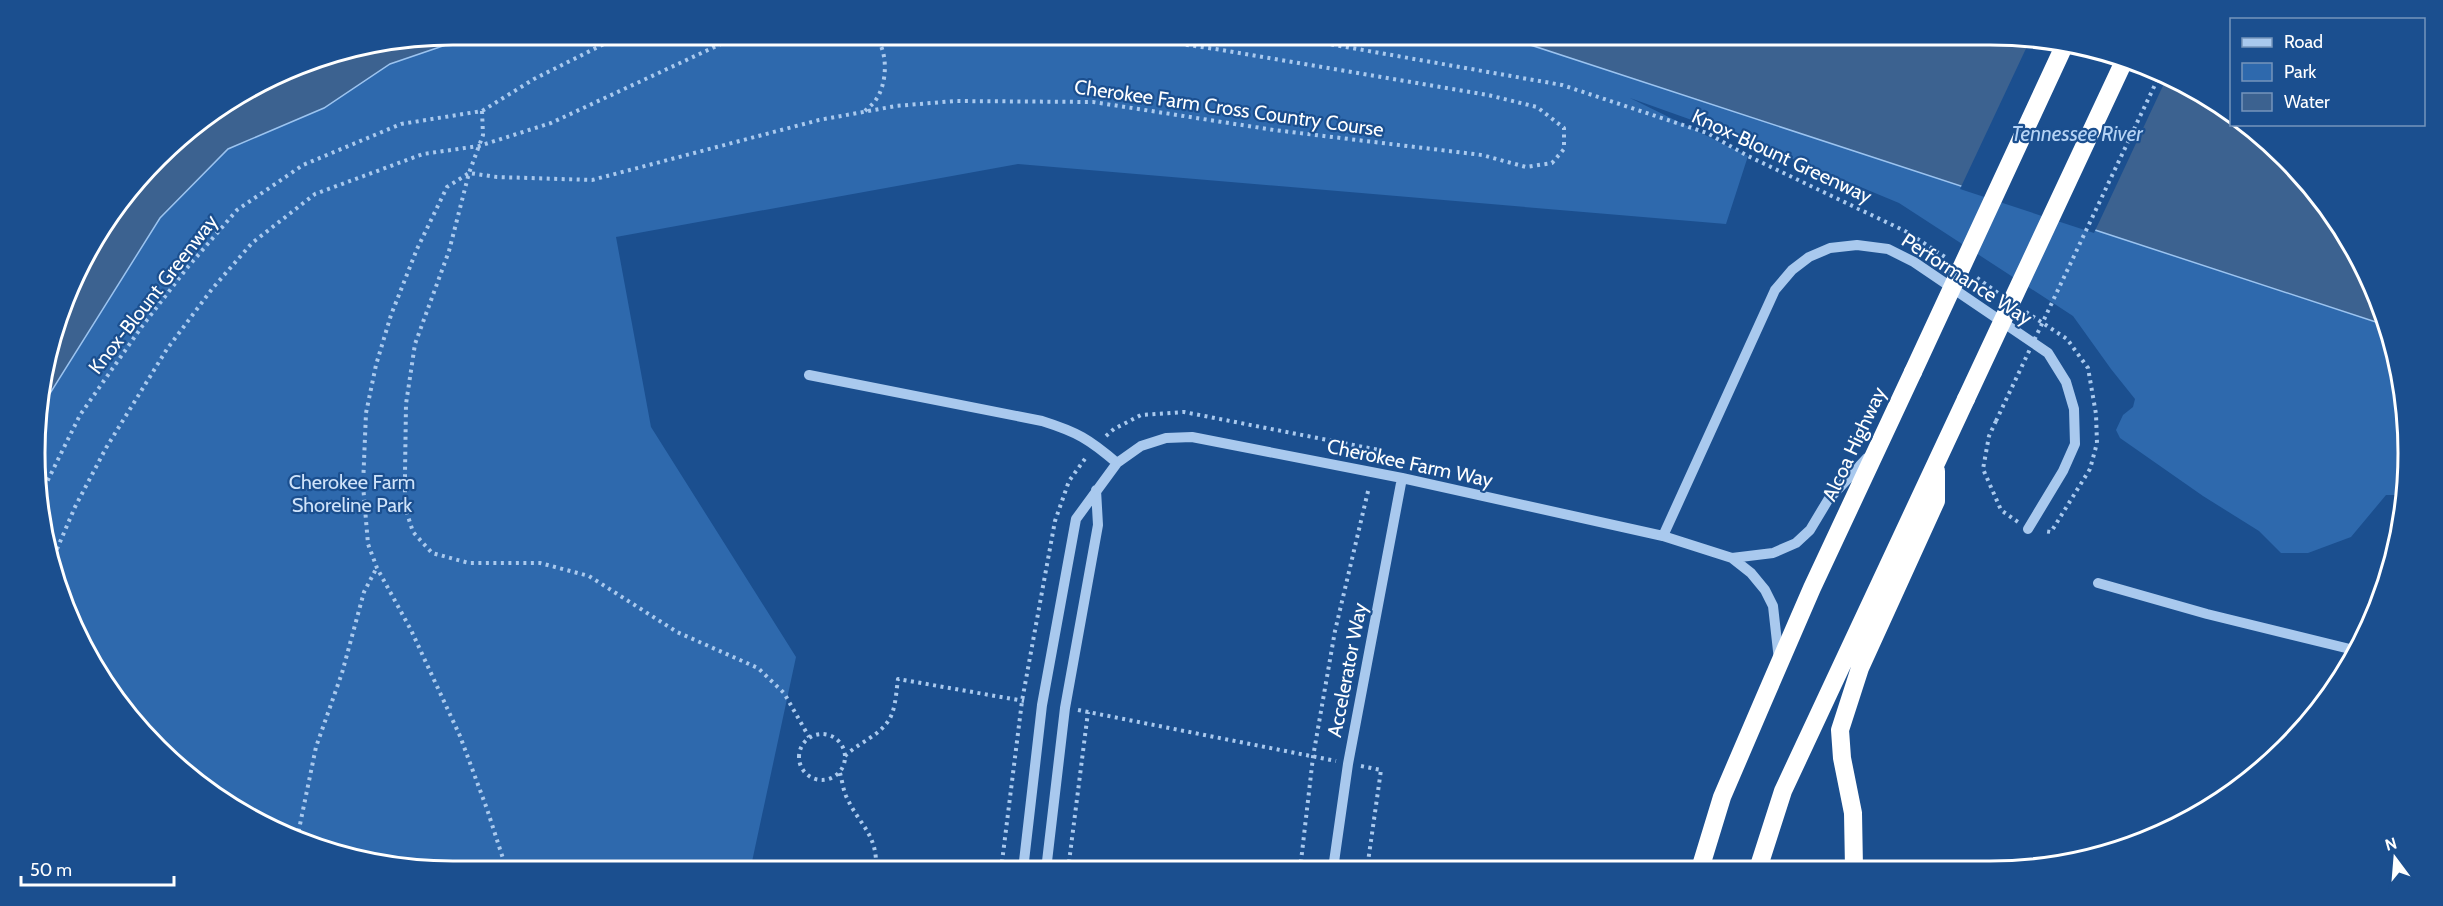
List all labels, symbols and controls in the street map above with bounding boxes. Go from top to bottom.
legend [2230,18,2425,126]
text: Road [2284,31,2323,53]
text: Park [2284,61,2317,83]
street label: Cherokee Farm Cross Country Course [1073,74,1385,142]
text: Water [2284,91,2330,113]
street label: Knox-Blount Greenway [1688,104,1876,208]
water label: Tennessee River [2011,121,2144,146]
street label: Knox-Blount Greenway [83,210,223,378]
street label: Performance Way [1897,228,2037,330]
street label: Alcoa Highway [1817,383,1891,505]
street label: Cherokee Farm Way [1325,434,1495,492]
park label: Cherokee Farm Shoreline Park [289,470,415,517]
street label: Accelerator Way [1322,601,1372,739]
north arrow [2365,828,2425,888]
text: N [2383,833,2399,855]
scale bar [21,849,174,887]
text: 50 m [30,859,72,881]

